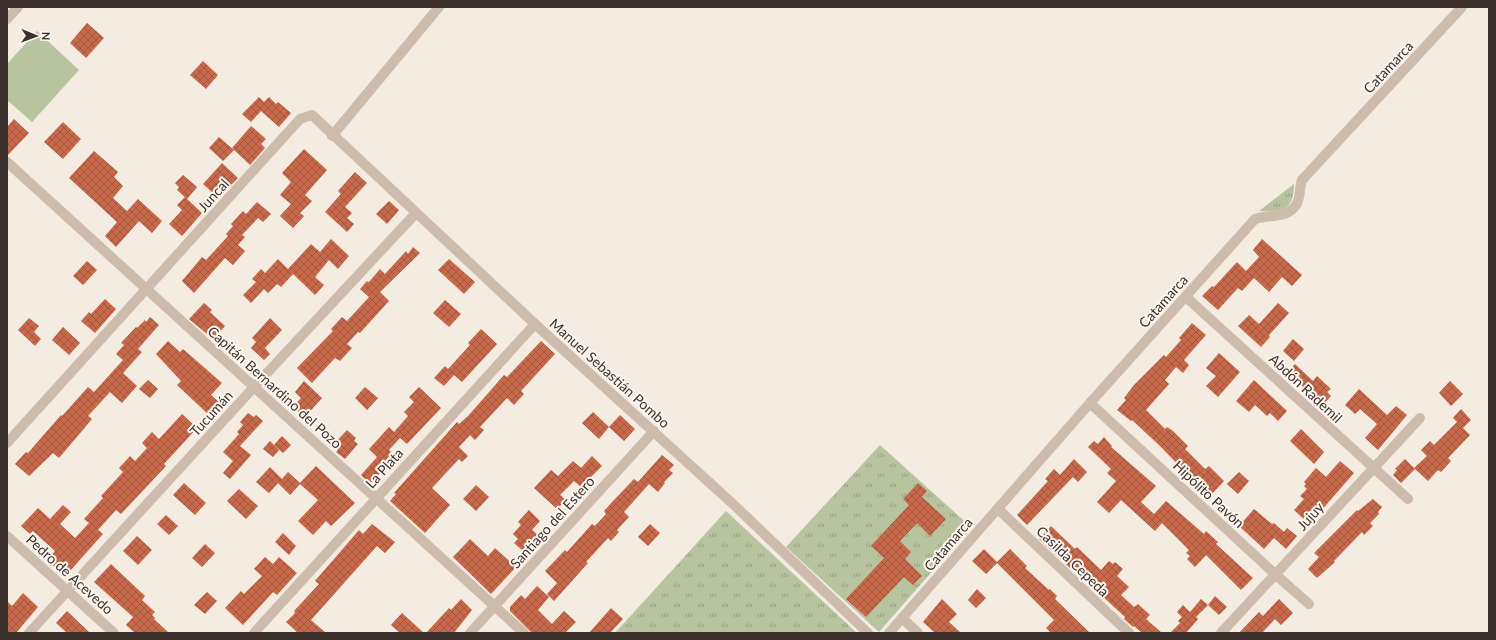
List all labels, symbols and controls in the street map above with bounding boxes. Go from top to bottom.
north arrow [16,16,56,56]
text: N [40,32,53,41]
street label: Catamarca [1360,37,1416,97]
street label: Juncal [194,175,232,215]
street label: Catamarca [1135,271,1191,331]
street label: Manuel Sebastián Pombo [546,315,674,431]
street label: Capitán Bernardino del Pozo [204,322,346,452]
street label: Abdón Rademil [1266,350,1346,426]
street label: Tucumán [186,387,236,439]
street label: La Plata [362,444,406,492]
street label: Hipólito Pavón [1170,457,1248,531]
street label: Santiago del Estero [506,473,598,571]
street label: Jujuy [1293,498,1328,534]
street label: Catamarca [920,514,976,574]
street label: Casilda Cepeda [1033,522,1113,600]
street label: Pedro de Acevedo [23,530,117,618]

